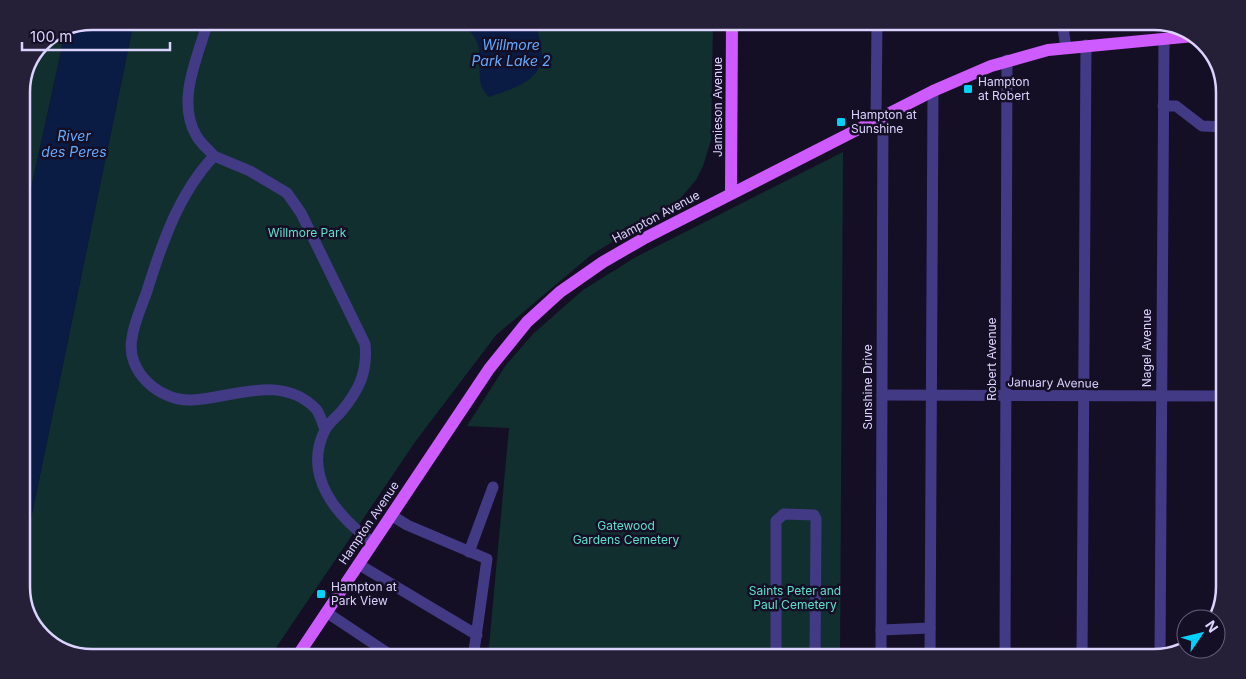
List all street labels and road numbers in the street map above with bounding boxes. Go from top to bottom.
street label: Jamieson Avenue [710,57,725,157]
street label: Hampton Avenue [609,187,702,246]
street label: Nagel Avenue [1139,309,1154,387]
street label: Robert Avenue [984,317,999,401]
street label: Sunshine Drive [860,344,875,430]
street label: January Avenue [1007,374,1099,391]
street label: Hampton Avenue [335,478,402,567]

